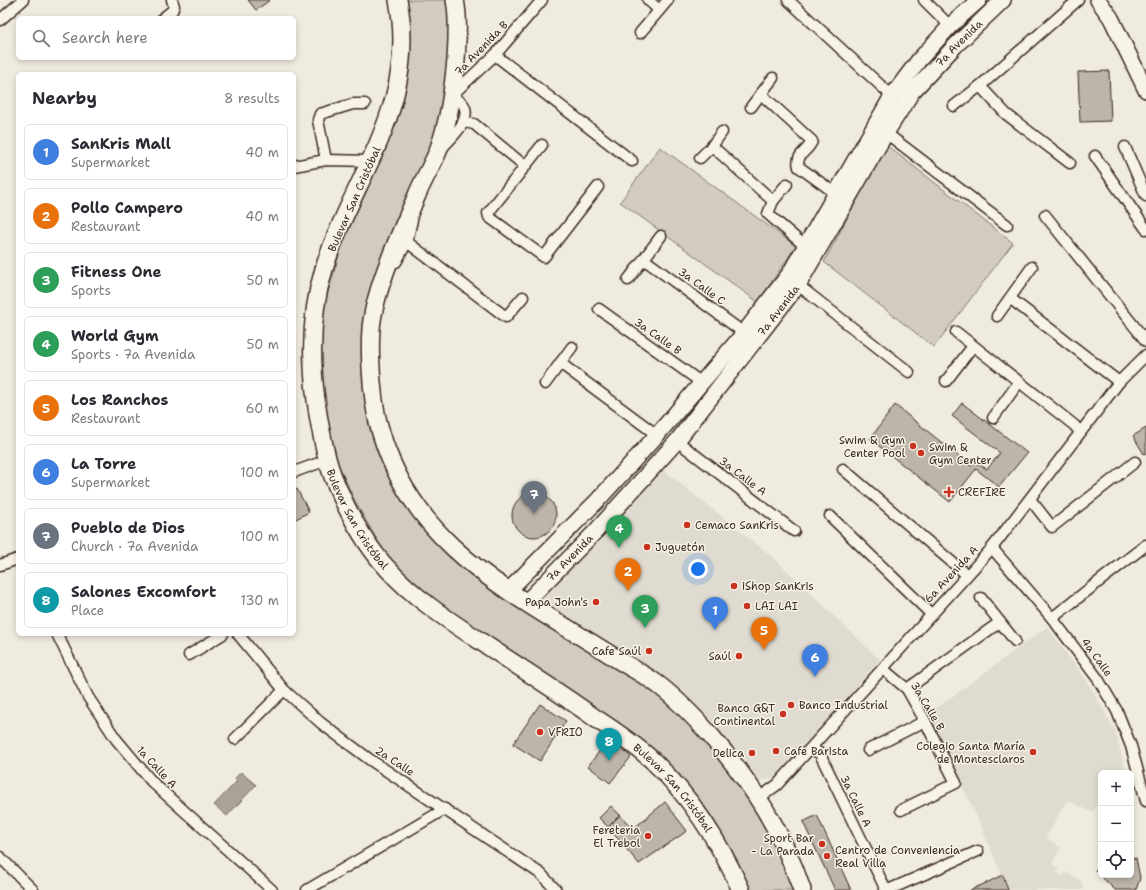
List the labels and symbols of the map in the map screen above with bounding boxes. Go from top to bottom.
street label: 7a Avenida B [451,17,512,79]
street label: 7a Avenida [932,17,986,70]
street label: Bulevar San Cristóbal [324,144,385,254]
street label: 3a Calle C [675,264,728,309]
street label: 7a Avenida [754,282,803,339]
street label: 3a Calle B [631,315,685,358]
place label: Swim & Gym Center Pool [839,433,906,461]
place label: Swim & Gym Center [929,440,992,468]
marker: Swim & Gym Center Pool [908,441,918,451]
marker: Swim & Gym Center [916,448,926,458]
street label: 3a Calle A [716,454,770,499]
street label: Bulevar San Cristóbal [323,467,392,573]
pin: 7 [521,481,547,514]
place label: CREFIRE [958,485,1006,500]
marker: CREFIRE [943,486,955,498]
pin: 4 [606,515,632,548]
place label: Cemaco SanKris [695,518,779,533]
marker: Cemaco SanKris [682,520,692,530]
street label: 7a Avenida [543,531,597,585]
place label: Juguetón [655,540,705,555]
marker: Juguetón [642,542,652,552]
street label: 6a Avenida A [921,543,982,606]
pin: 2 [615,558,641,591]
your location [688,559,708,579]
place label: iShop SanKris [742,579,814,594]
marker: iShop SanKris [729,581,739,591]
place label: Papa John's [525,595,588,610]
pin: 3 [632,595,658,628]
marker: Papa John's [591,597,601,607]
pin: 1 [702,597,728,630]
place label: LAI LAI [755,599,798,614]
marker: LAI LAI [742,601,752,611]
pin: 5 [751,617,777,650]
street label: 4a Calle [1078,635,1116,680]
place label: Cafe Saúl [592,644,642,659]
pin: 6 [802,644,828,677]
marker: Cafe Saúl [644,646,654,656]
place label: Saúl [709,649,732,664]
marker: Saúl [734,651,744,661]
street label: 3a Calle B [907,679,948,734]
place label: Banco Industrial [799,698,889,713]
marker: Banco Industrial [786,700,796,710]
place label: Banco G&T Continental [714,701,776,729]
marker: Banco G&T Continental [778,709,788,719]
place label: VFRIO [548,725,583,740]
marker: VFRIO [535,727,545,737]
pin: 8 [596,728,622,761]
place label: Colegio Santa María de Montesclaros [916,739,1025,767]
street label: Bulevar San Cristóbal [630,740,716,836]
street label: 1a Calle A [133,743,180,792]
street label: 2a Calle [372,743,417,780]
place label: Cafe Barista [784,744,848,759]
place label: Delica [712,746,744,761]
marker: Cafe Barista [771,746,781,756]
marker: Colegio Santa María de Montesclaros [1028,747,1038,757]
marker: Delica [747,748,757,758]
street label: 3a Calle A [837,773,875,830]
place label: Fereteria El Trebol [593,823,641,851]
marker: Fereteria El Trebol [643,831,653,841]
place label: Sport Bar - La Parada [751,831,814,859]
marker: Sport Bar - La Parada [817,839,827,849]
place label: Centro de Conveniencia Real Villa [835,843,960,871]
marker: Centro de Conveniencia Real Villa [822,851,832,861]

